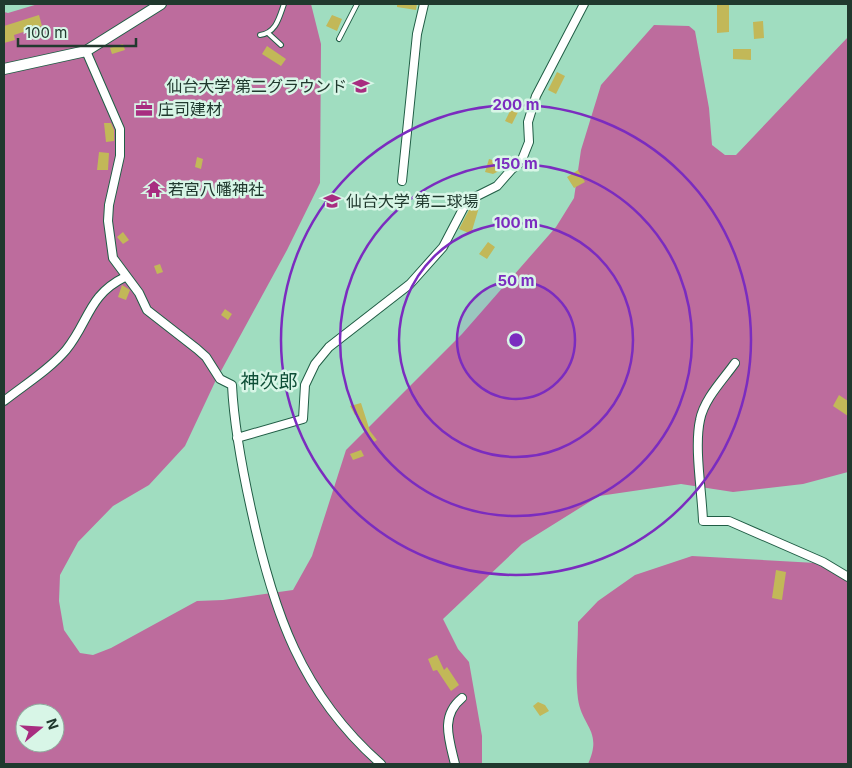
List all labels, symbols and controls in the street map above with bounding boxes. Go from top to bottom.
scale bar [18,15,135,47]
text: 100 m [25,23,67,42]
place label: 仙台大学 第二グラウンド [166,76,347,96]
school or university icon: 仙台大学 第二グラウンド [351,76,371,96]
text: 200 m [493,95,539,114]
office icon: 庄司建材 [134,99,154,119]
place label: 庄司建材 [158,99,222,119]
text: 150 m [494,154,538,173]
temple icon: 若宮八幡神社 [144,179,164,199]
place label: 若宮八幡神社 [168,179,264,199]
school or university icon: 仙台大学 第二球場 [322,191,342,211]
place label: 仙台大学 第二球場 [346,191,479,211]
text: 100 m [494,213,538,232]
text: 50 m [498,271,534,290]
centre of rings [507,331,525,349]
district label: 神次郎 [240,370,298,393]
north arrow [15,703,65,753]
text: N [43,716,63,732]

